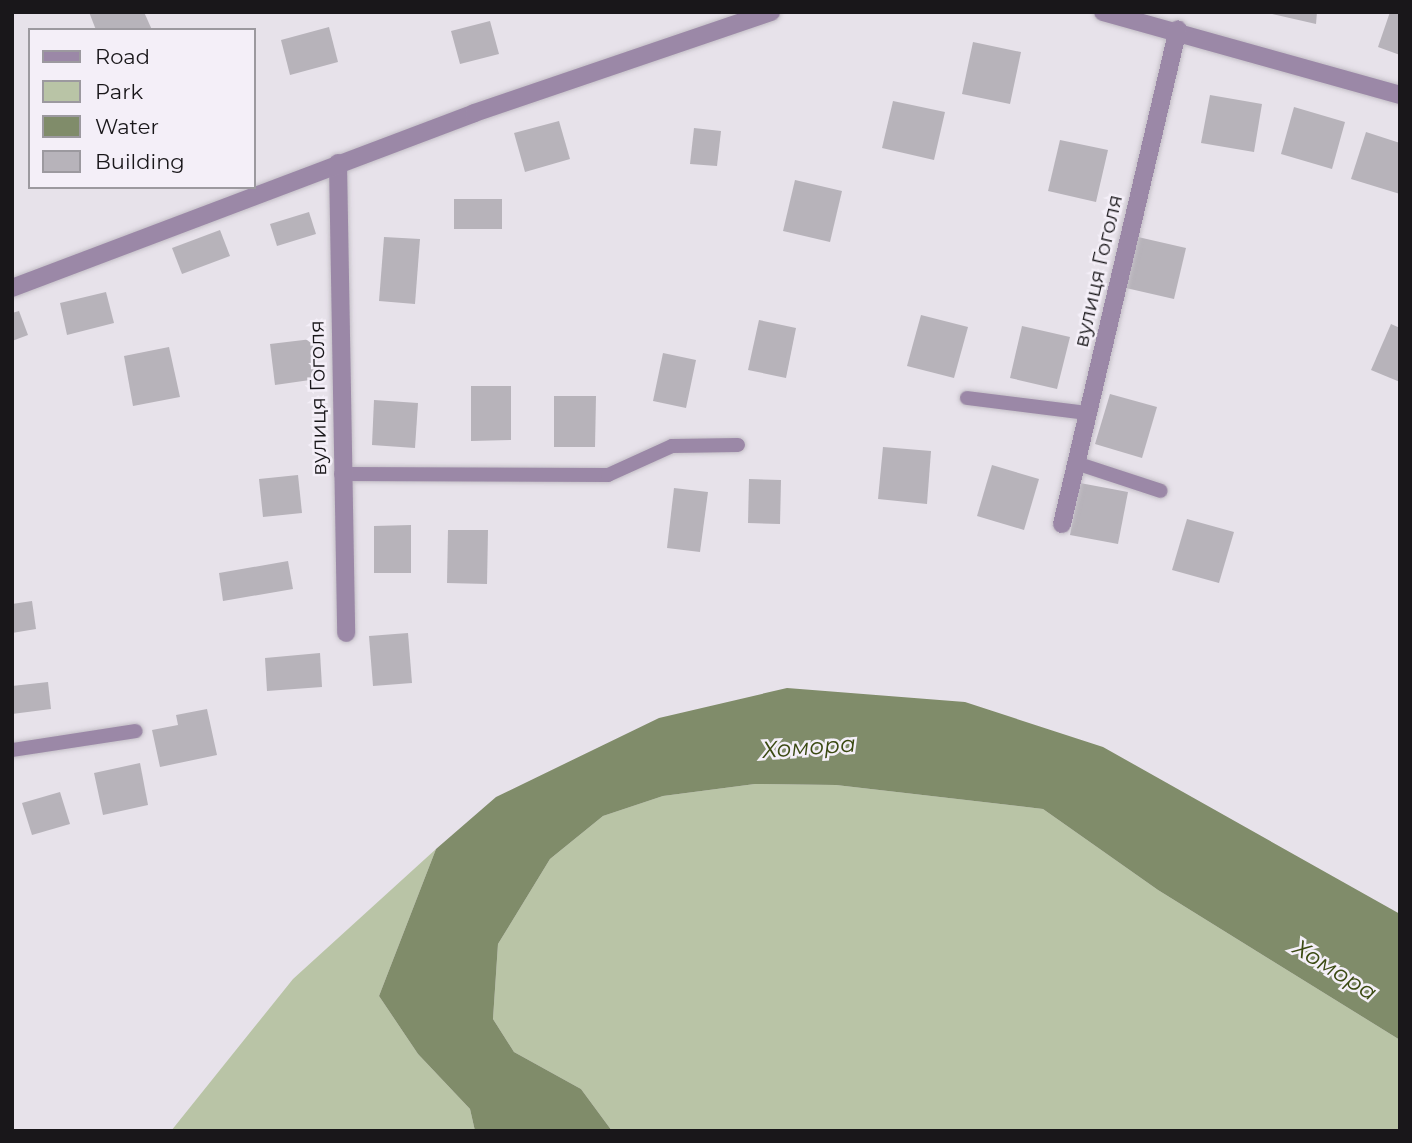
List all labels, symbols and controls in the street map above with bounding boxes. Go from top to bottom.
legend [28,28,256,189]
text: Road [95,44,150,69]
text: Park [95,79,143,104]
text: Water [95,114,159,139]
text: Building [95,149,185,174]
street label: вулиця Гоголя [1068,192,1128,350]
street label: вулиця Гоголя [304,320,332,476]
water label: Хомора [761,730,857,764]
water label: Хомора [1288,933,1382,1007]

